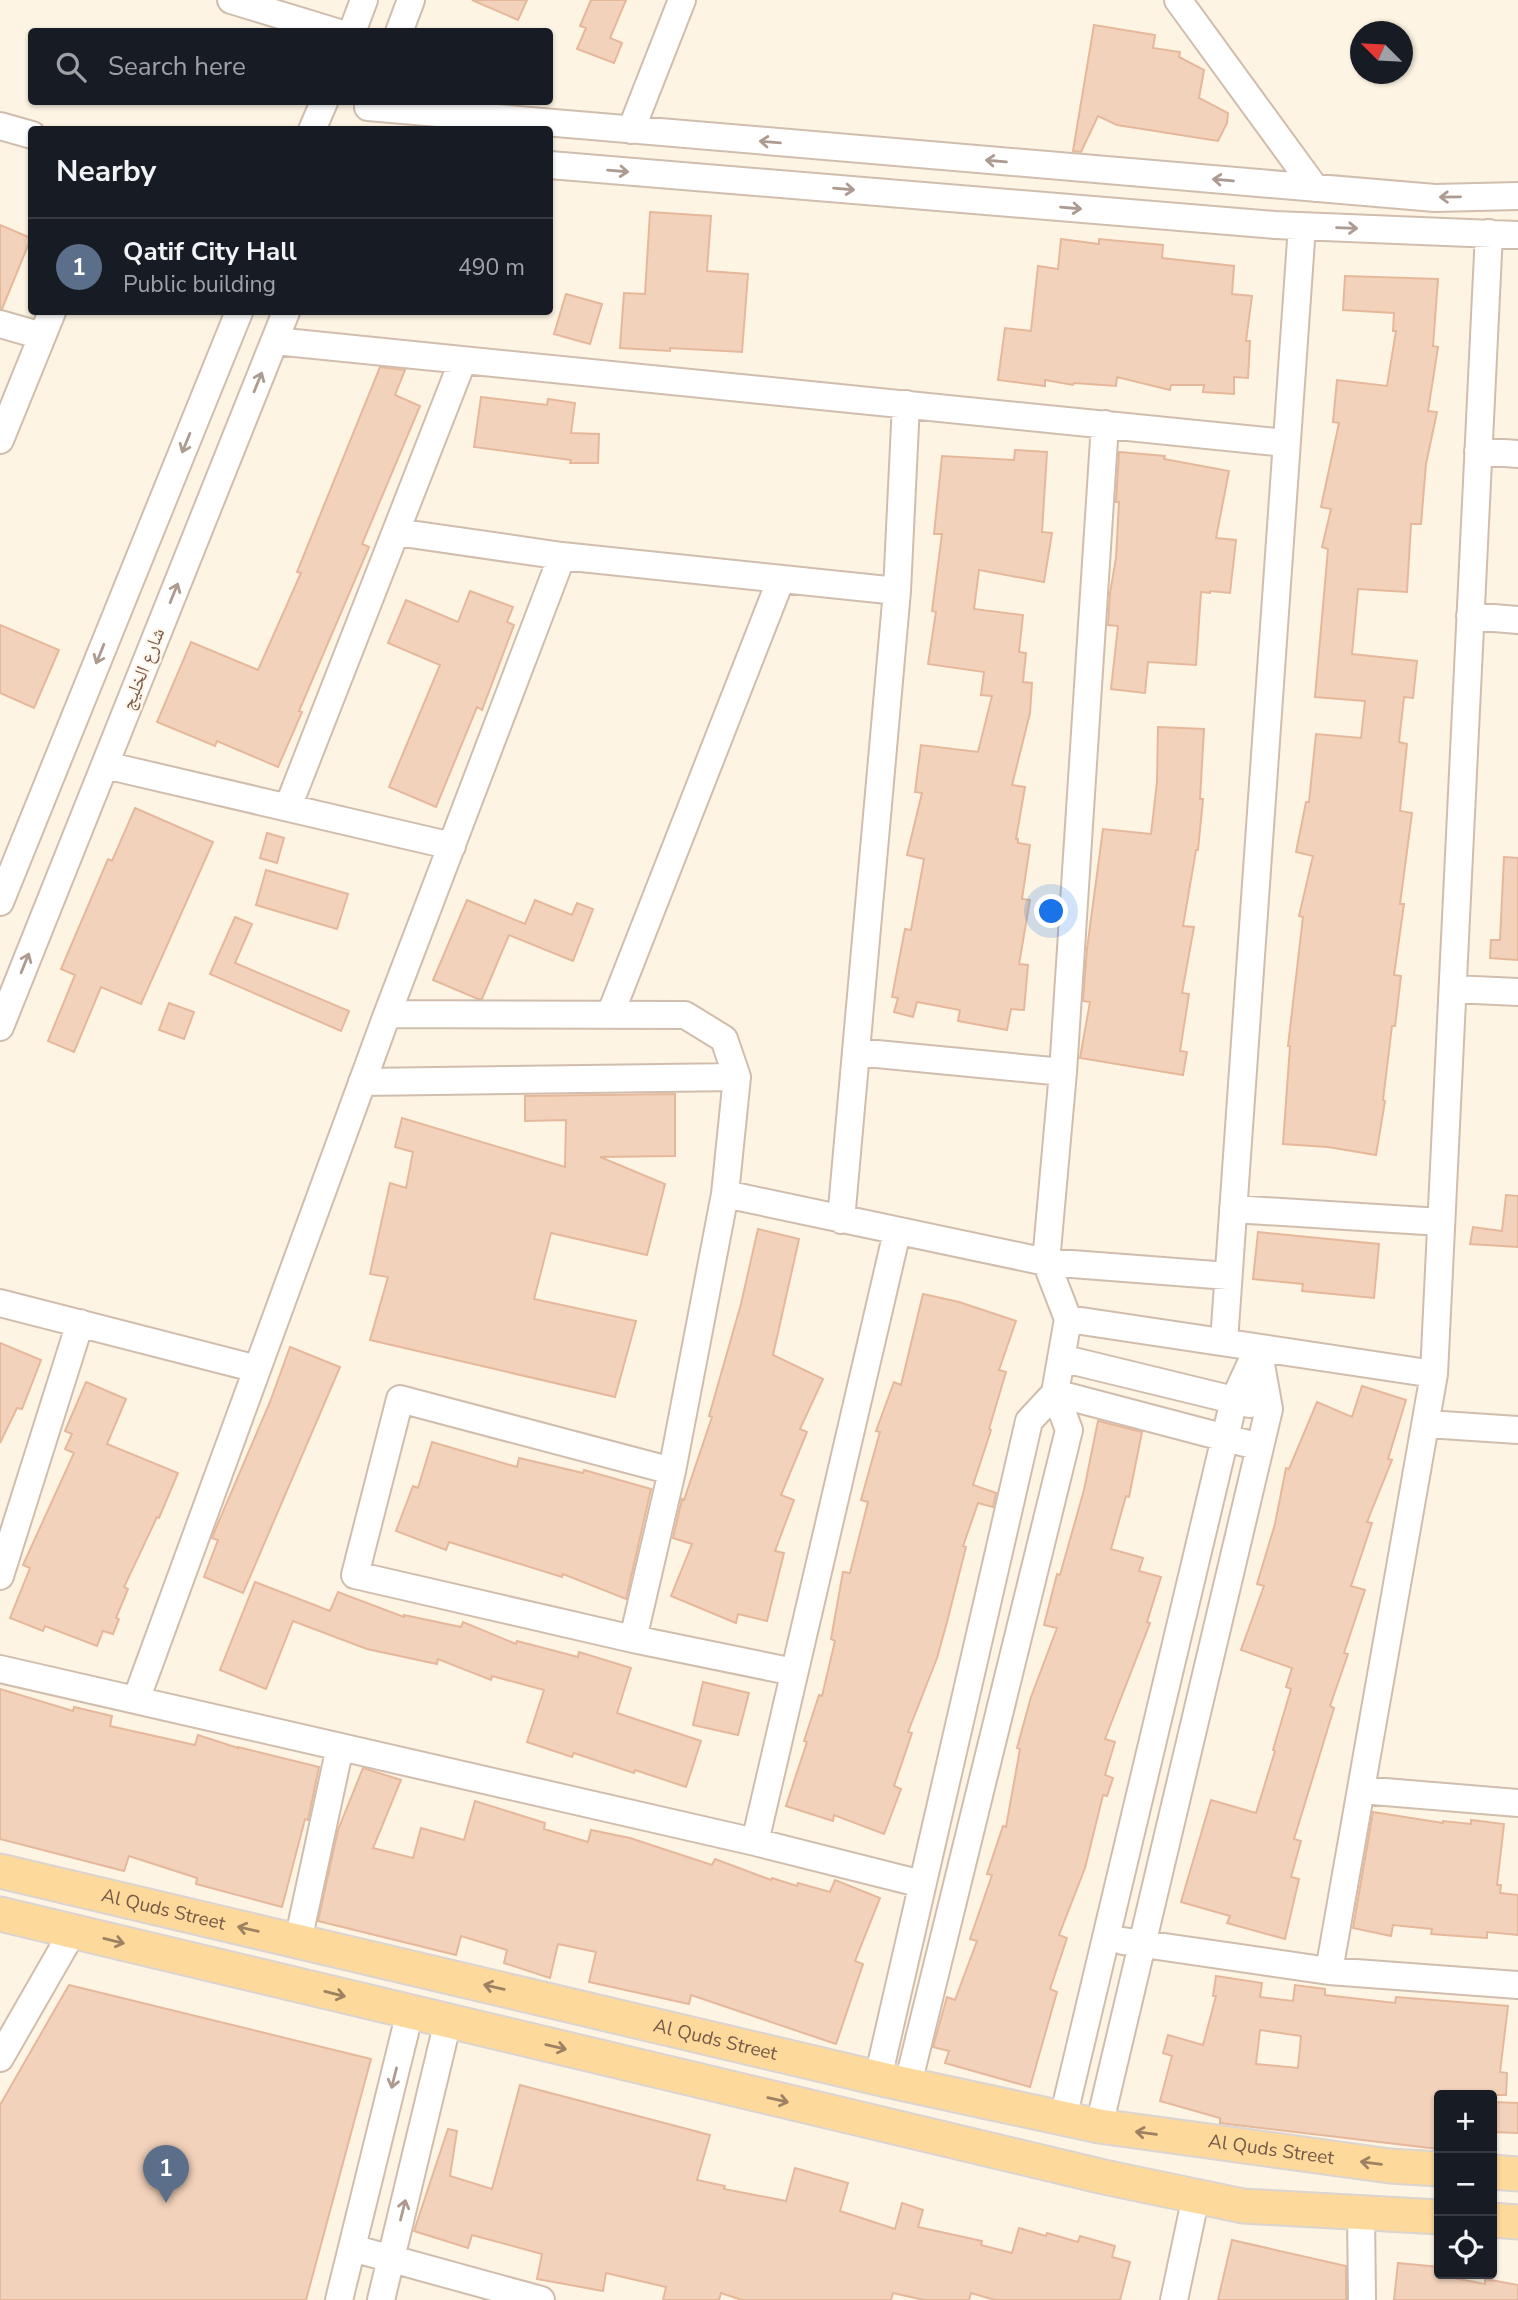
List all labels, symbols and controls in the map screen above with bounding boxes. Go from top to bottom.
north arrow [1350,21,1413,84]
search box [28,28,553,105]
icon: search [52,48,90,86]
text: Search here [108,49,246,84]
one-way arrow [759,135,781,148]
text: Nearby [56,151,156,192]
one-way arrow [986,154,1008,167]
one-way arrow [606,165,628,178]
one-way arrow [1212,173,1235,186]
one-way arrow [832,183,855,196]
one-way arrow [1439,191,1462,204]
one-way arrow [1059,202,1082,215]
one-way arrow [1335,221,1358,234]
text: Qatif City Hall [123,234,297,269]
text: 1 [72,252,86,283]
text: 490 m [458,252,525,283]
text: Public building [123,269,276,300]
one-way arrow [253,371,266,393]
one-way arrow [178,432,191,453]
one-way arrow [168,582,181,604]
street label: شارع الخليج [115,624,171,714]
one-way arrow [93,642,106,664]
your location [1034,894,1068,928]
one-way arrow [20,953,33,975]
street label: Al Quds Street [99,1882,228,1937]
one-way arrow [237,1922,260,1935]
one-way arrow [102,1935,125,1948]
one-way arrow [483,1980,506,1993]
one-way arrow [323,1988,346,2001]
street label: Al Quds Street [651,2013,780,2067]
one-way arrow [544,2041,567,2054]
one-way arrow [386,2066,400,2089]
map controls [1434,2090,1497,2279]
button: + [1434,2090,1497,2153]
one-way arrow [766,2094,789,2107]
one-way arrow [1135,2126,1158,2139]
street label: Al Quds Street [1207,2128,1336,2171]
pin: 1 [143,2145,189,2203]
button: − [1434,2153,1497,2216]
one-way arrow [1360,2157,1383,2170]
one-way arrow [396,2199,410,2222]
button: locate [1434,2216,1497,2279]

